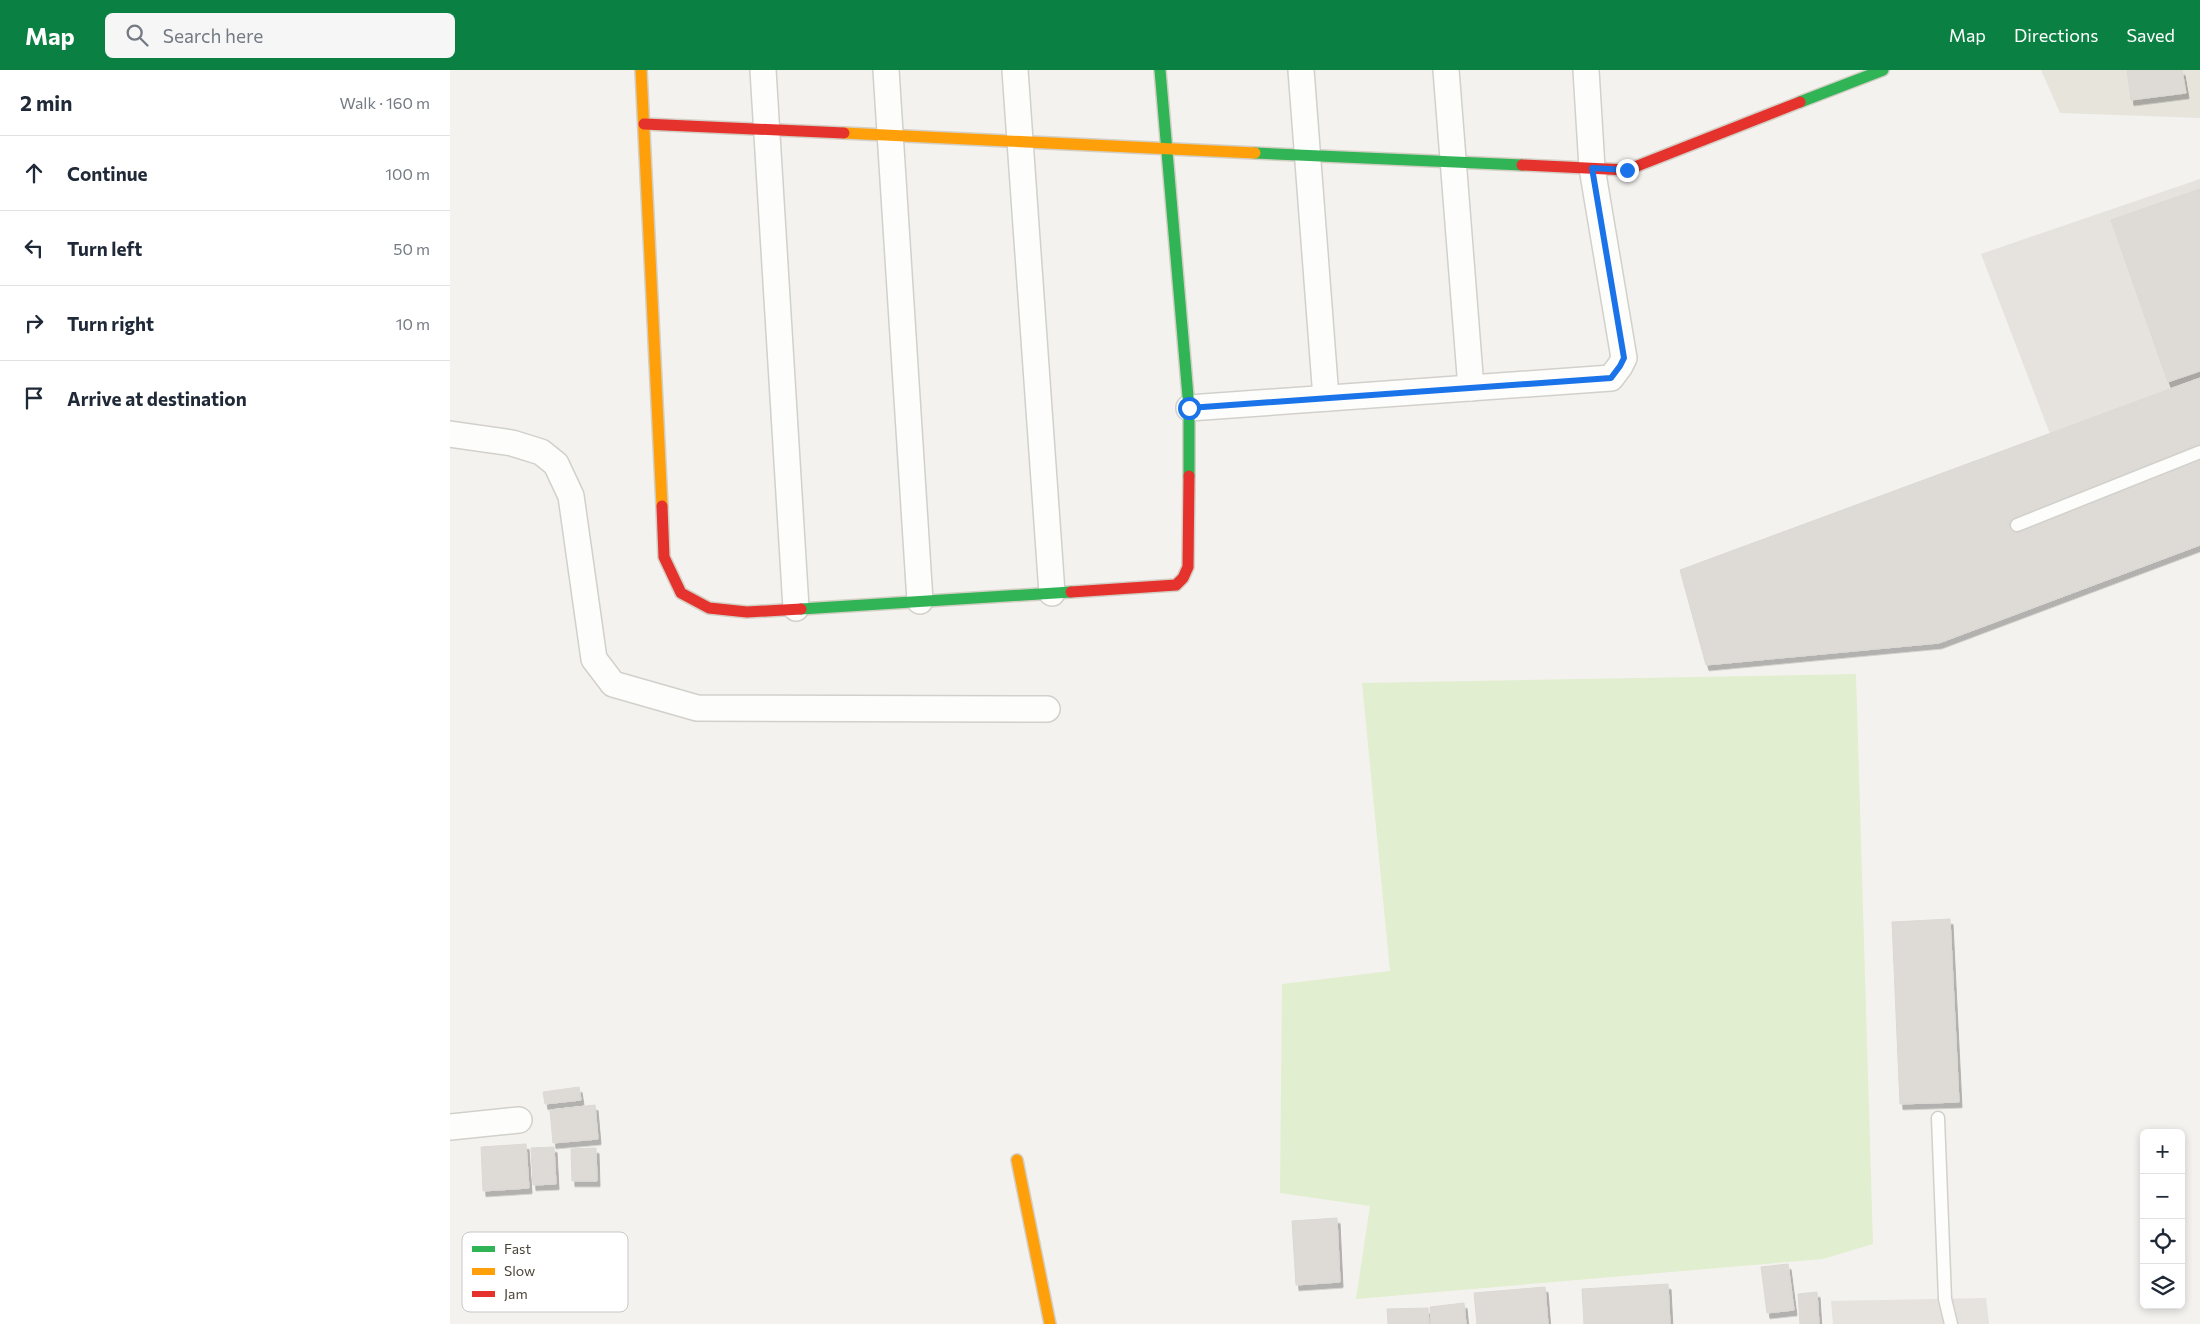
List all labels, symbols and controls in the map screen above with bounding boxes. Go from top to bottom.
search box [105,13,455,58]
text: Map [25,21,75,50]
icon: search [123,21,151,49]
text: Search here [163,24,263,47]
text: Map [1949,24,1986,46]
text: Directions [2014,24,2098,46]
text: Saved [2126,24,2175,46]
text: 2 min [20,90,72,115]
text: Walk · 160 m [340,93,430,112]
icon: ahead [20,159,48,187]
route end [1616,159,1639,182]
text: Continue [67,162,147,185]
text: 100 m [385,164,430,183]
icon: left [20,234,48,262]
text: Turn left [67,237,142,260]
text: 50 m [393,239,430,258]
icon: right [20,309,48,337]
text: Turn right [67,312,154,335]
text: 10 m [396,314,430,333]
icon: arrive [20,384,48,412]
text: Arrive at destination [67,387,247,410]
route start [1178,397,1201,420]
map controls [2140,1129,2185,1309]
button: + [2140,1129,2185,1174]
button: − [2140,1174,2185,1219]
button: locate [2140,1219,2185,1264]
legend [462,1232,628,1312]
text: Fast [504,1240,531,1257]
text: Slow [504,1262,535,1279]
button: layers [2140,1264,2185,1309]
text: Jam [504,1285,528,1302]

